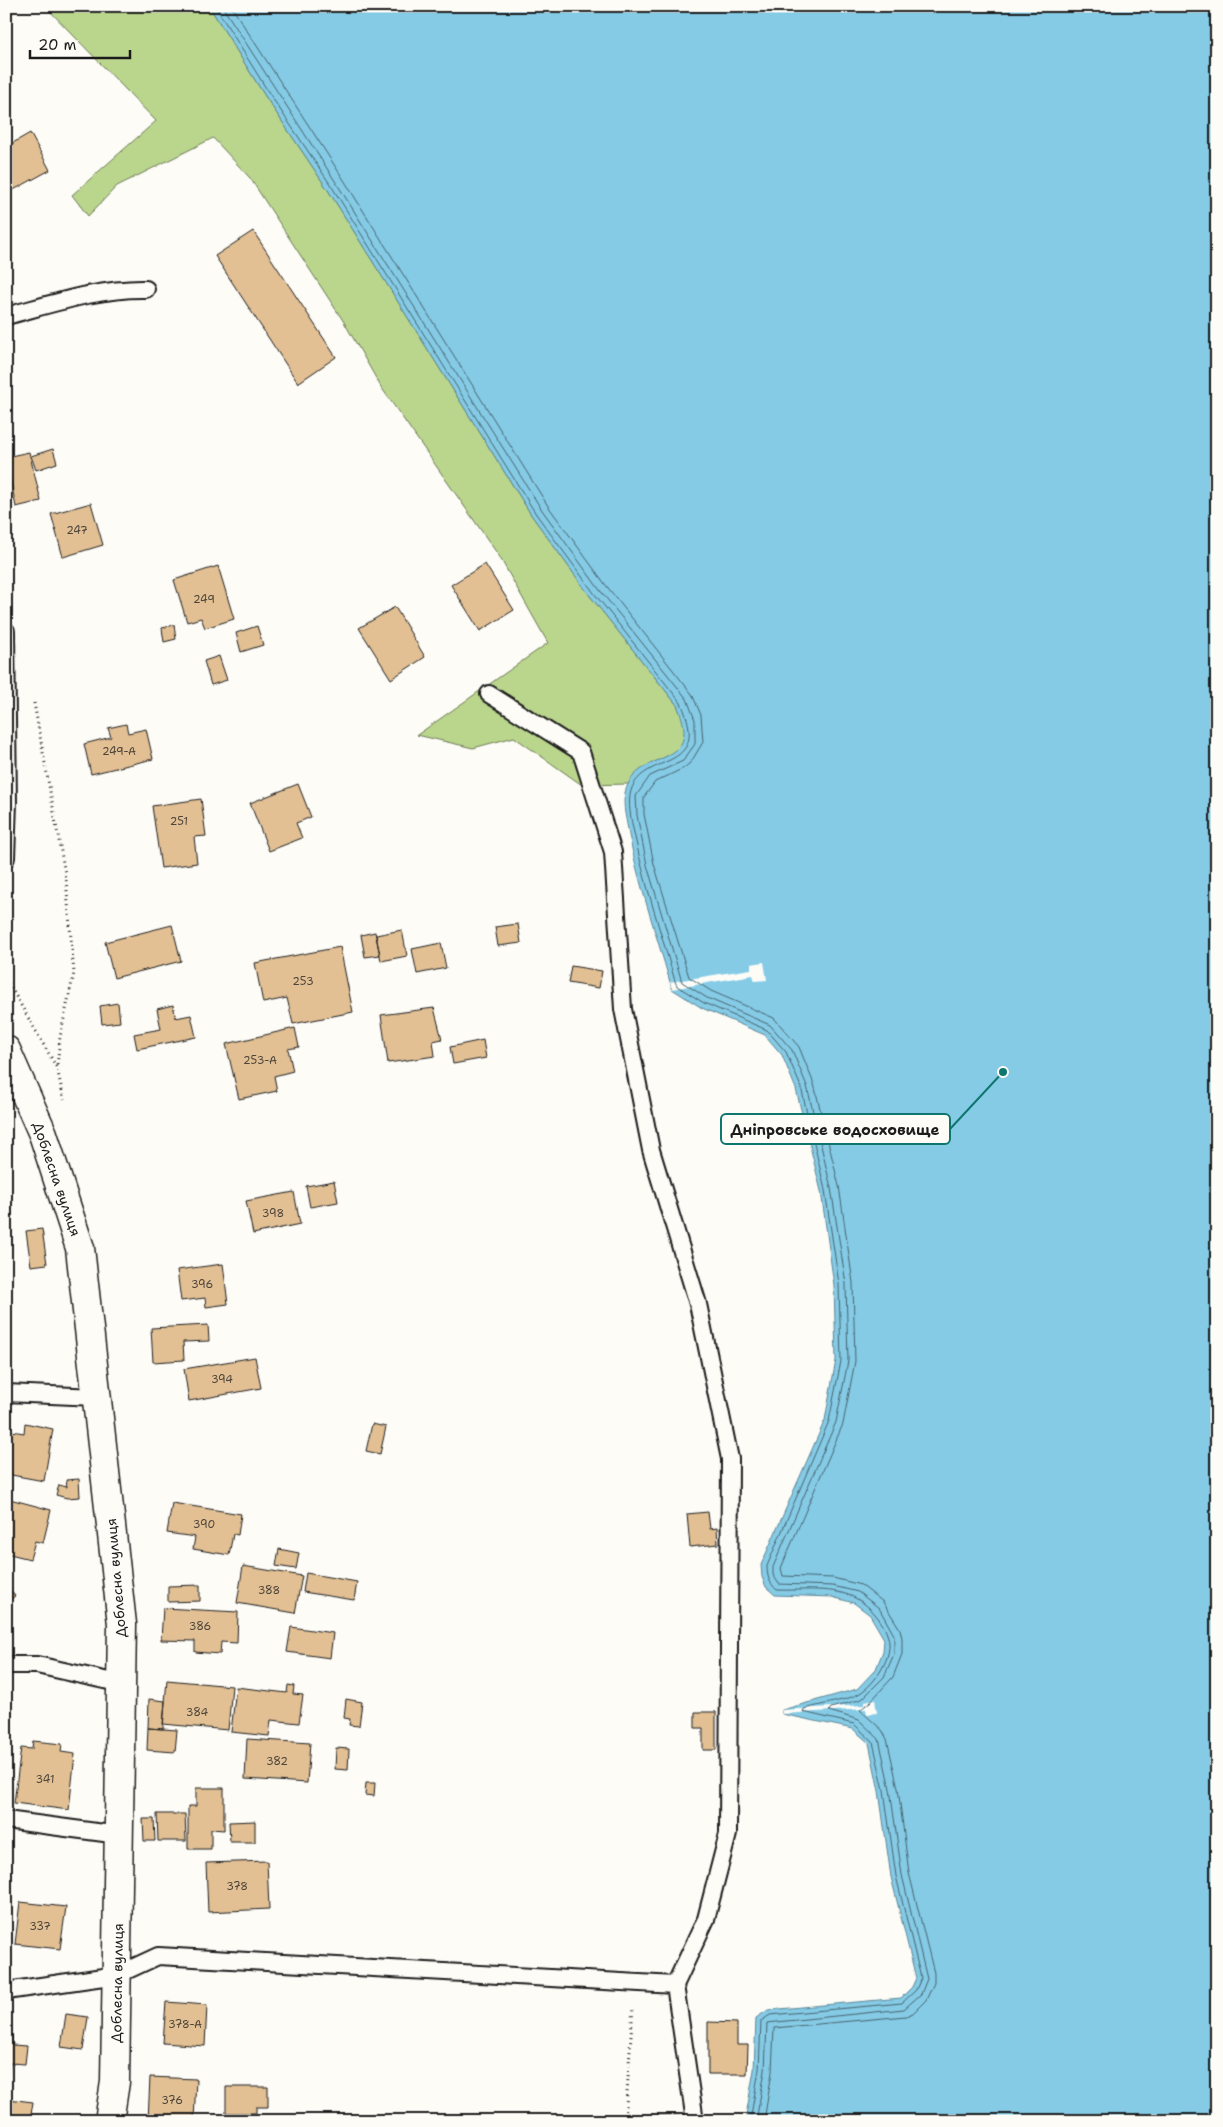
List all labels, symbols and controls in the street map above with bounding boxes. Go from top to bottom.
scale bar [30,28,130,60]
text: 20 m [38,35,77,55]
house number: 247 [66,523,88,538]
house number: 249 [193,592,215,607]
house number: 249-А [102,744,136,759]
house number: 251 [170,814,188,829]
house number: 253 [292,974,314,989]
house number: 253-А [243,1053,277,1068]
callout: Дніпровське водосховище [721,1114,950,1144]
street label: Доблесна вулиця [29,1119,85,1239]
text: Дніпровське водосховище [731,1120,940,1140]
house number: 398 [262,1206,284,1221]
house number: 396 [191,1277,213,1292]
house number: 394 [211,1372,233,1387]
house number: 390 [193,1517,215,1532]
street label: Доблесна вулиця [102,1518,130,1638]
house number: 388 [258,1583,280,1598]
house number: 386 [189,1619,211,1634]
house number: 384 [186,1705,208,1720]
house number: 382 [266,1754,288,1769]
house number: 341 [35,1772,55,1787]
house number: 378 [226,1879,248,1894]
house number: 337 [29,1919,51,1934]
street label: Доблесна вулиця [107,1923,127,2043]
house number: 378-А [168,2017,202,2032]
house number: 376 [161,2093,183,2108]

